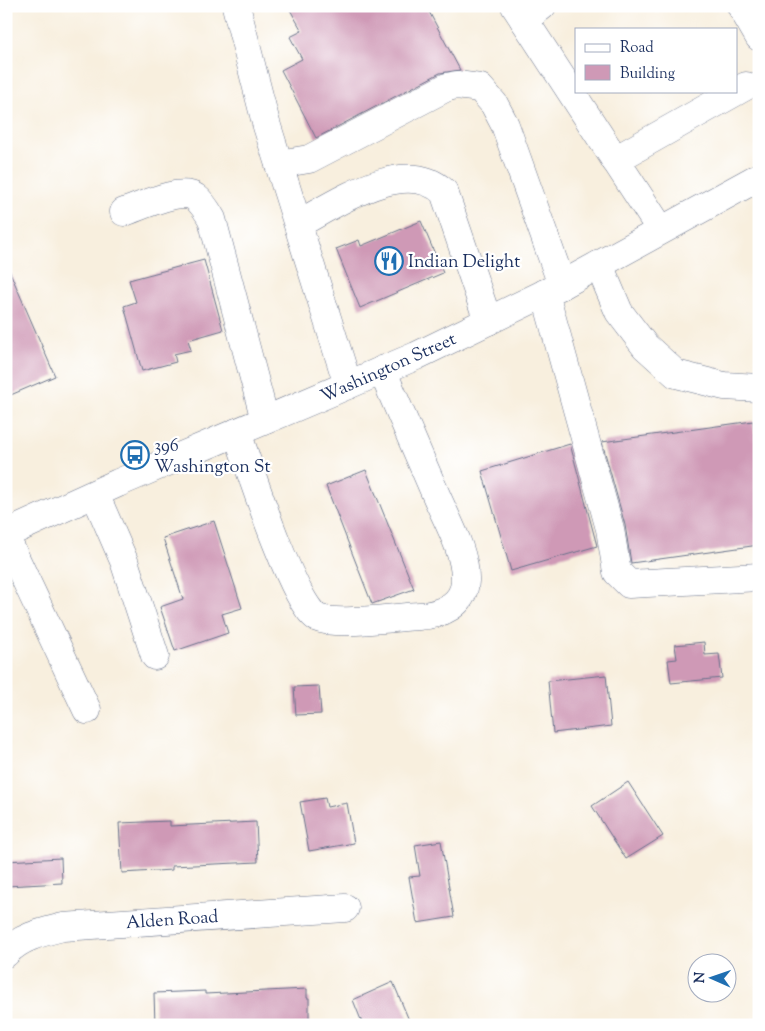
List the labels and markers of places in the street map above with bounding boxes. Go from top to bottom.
restaurant icon: Indian Delight [374,246,404,276]
place label: Indian Delight [408,250,520,276]
place label: 396 Washington St [154,434,271,481]
bus stop icon: 396 Washington St [120,440,150,470]

